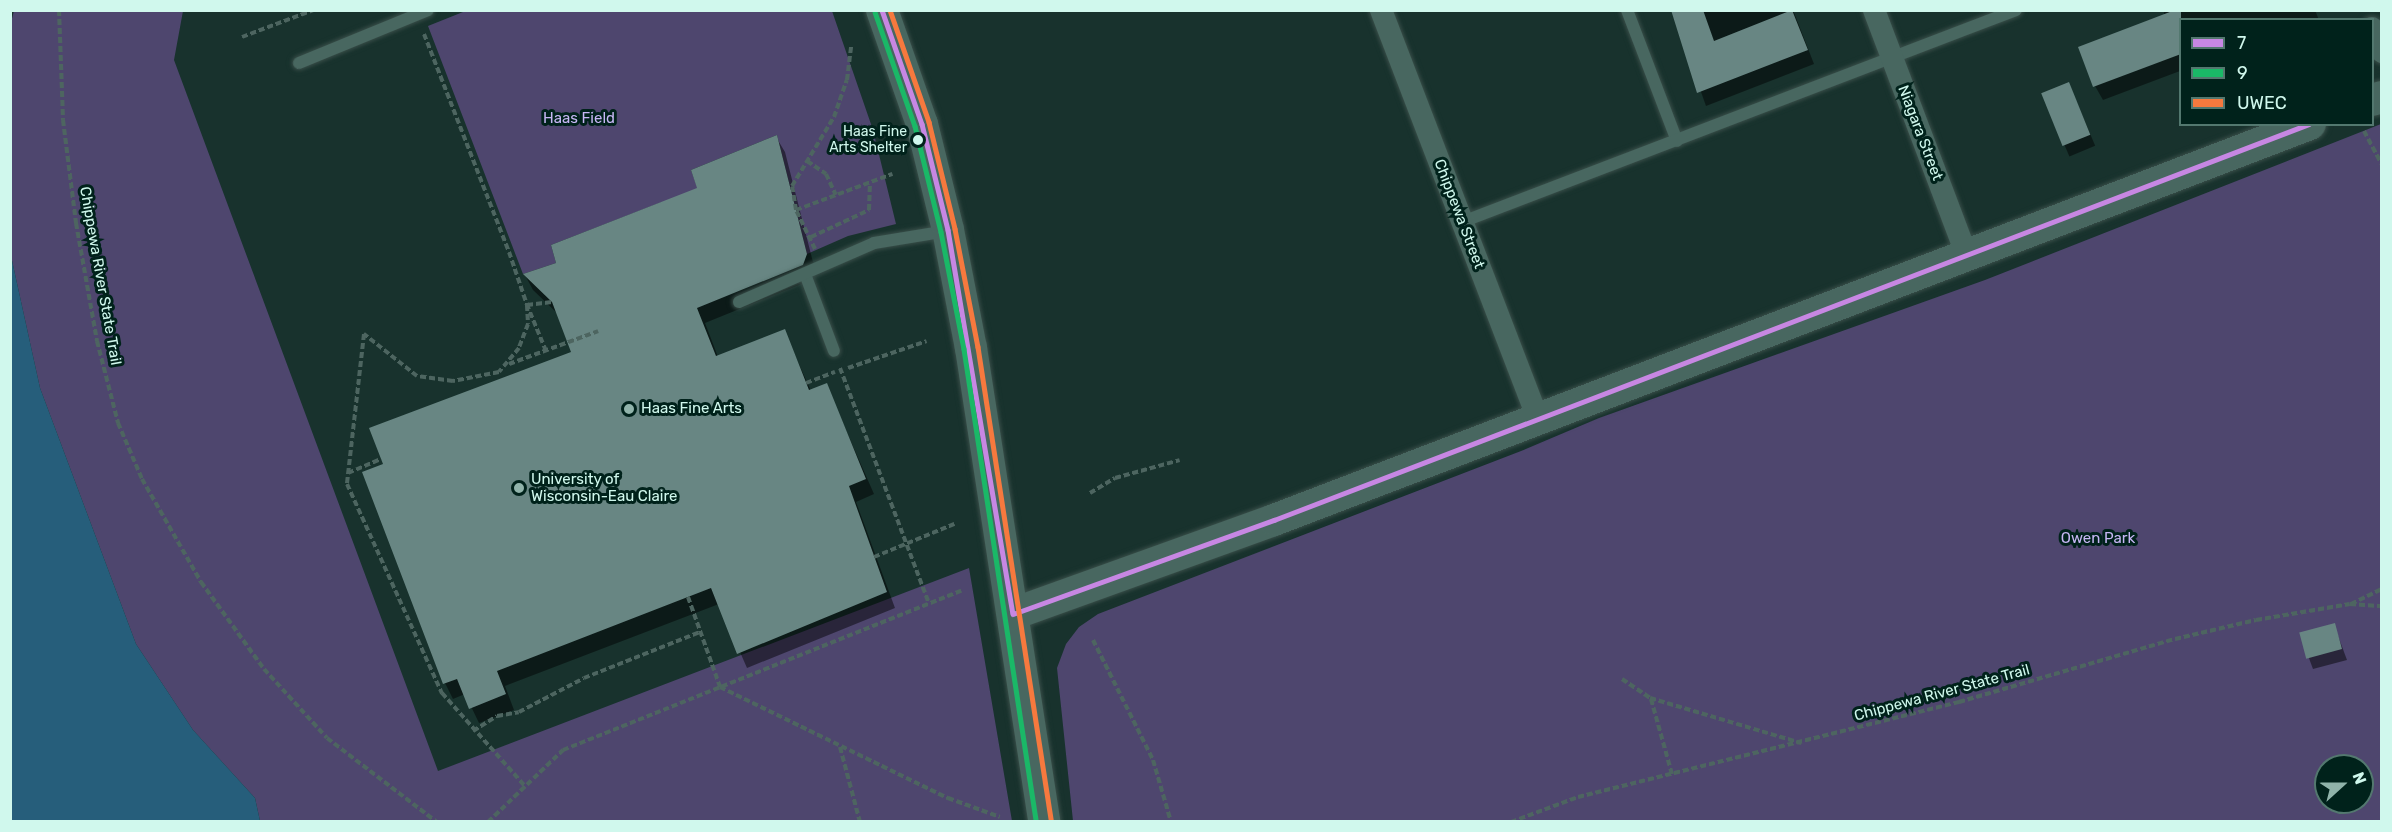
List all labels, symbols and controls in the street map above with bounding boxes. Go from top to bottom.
legend [2179,18,2374,126]
text: 7 [2237,32,2246,54]
text: 9 [2237,62,2248,84]
street label: Niagara Street [1894,83,1946,183]
text: UWEC [2237,92,2287,114]
park label: Haas Field [543,110,615,128]
place label: Haas Fine Arts Shelter [829,124,907,156]
marker: Haas Fine Arts Shelter [912,134,924,146]
street label: Chippewa Street [1430,157,1488,271]
street label: Chippewa River State Trail [75,185,125,367]
place label: Haas Fine Arts [641,400,742,418]
marker: Haas Fine Arts [622,402,636,416]
place label: University of Wisconsin-Eau Claire [531,470,677,505]
marker: University of Wisconsin-Eau Claire [512,481,526,495]
park label: Owen Park [2061,530,2135,548]
street label: Chippewa River State Trail [1852,661,2032,725]
north arrow [2314,754,2374,814]
text: N [2348,769,2370,787]

